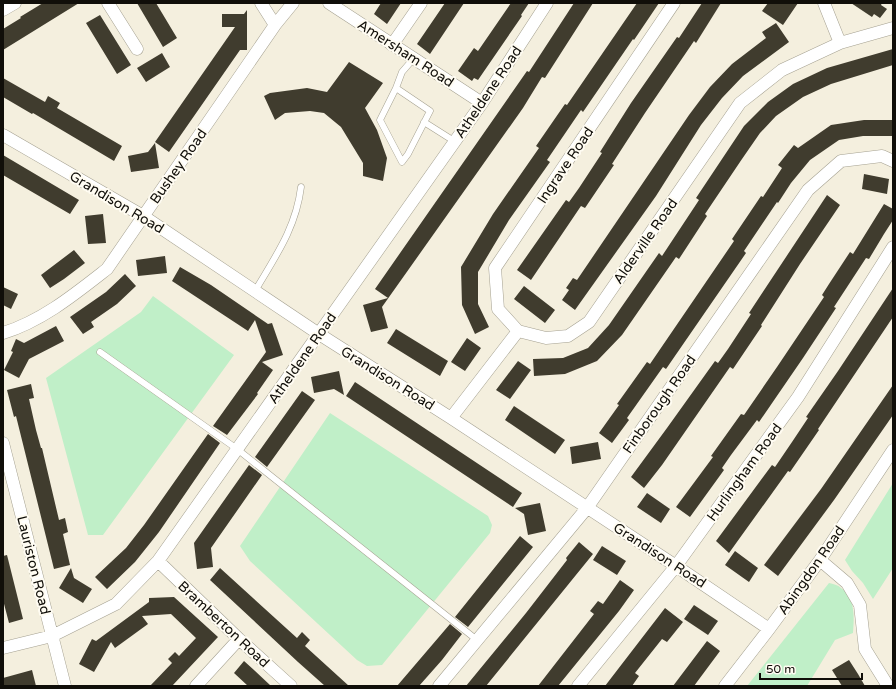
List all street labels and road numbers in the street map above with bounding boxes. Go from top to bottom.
street label: Amersham Road [354,16,457,91]
street label: Atheldene Road [451,43,526,142]
street label: Ingrave Road [534,124,597,207]
street label: Bushey Road [146,126,210,207]
street label: Grandison Road [66,168,167,237]
street label: Alderville Road [610,195,681,287]
street label: Atheldene Road [265,309,340,407]
street label: Grandison Road [338,343,438,414]
street label: Finborough Road [619,352,700,457]
street label: Hurlingham Road [703,420,786,524]
street label: Lauriston Road [13,514,54,616]
street label: Grandison Road [610,519,709,592]
street label: Abingdon Road [774,523,848,618]
street label: Bramberton Road [174,578,273,671]

